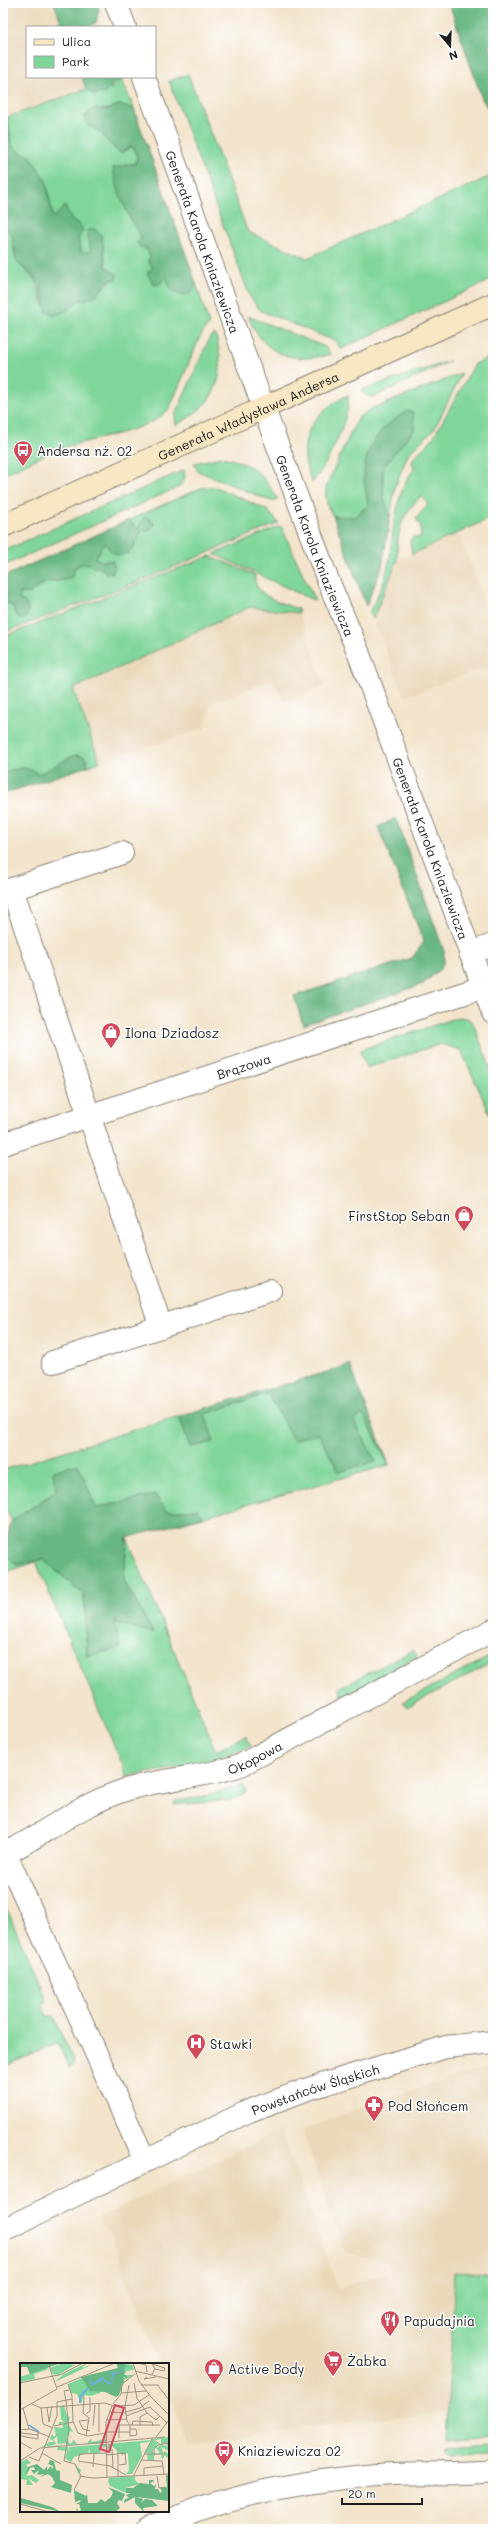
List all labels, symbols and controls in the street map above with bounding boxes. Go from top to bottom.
legend [26,26,156,78]
north arrow [430,26,470,66]
text: Ulica [62,33,91,49]
text: N [447,47,460,64]
text: Park [62,53,89,69]
street label: Generała Karola Kniaziewicza [163,148,244,335]
street label: Generała Władysława Andersa [155,367,341,463]
bus stop icon: Andersa nż. 02 [12,439,34,467]
place label: Andersa nż. 02 [37,442,132,459]
street label: Generała Karola Kniaziewicza [273,452,359,639]
street label: Generała Karola Kniaziewicza [390,755,473,942]
shop icon: Ilona Dziadosz [100,1021,122,1049]
place label: Ilona Dziadosz [125,1024,219,1041]
street label: Brązowa [214,1049,273,1082]
shop icon: FirstStop Seban [453,1204,475,1232]
place label: FirstStop Seban [348,1207,450,1224]
street label: Okopowa [225,1736,285,1777]
hospital icon: Stawki [185,2032,207,2060]
place label: Stawki [210,2035,252,2052]
street label: Powstańców Śląskich [249,2059,381,2118]
pharmacy icon: Pod Słońcem [363,2094,385,2122]
place label: Pod Słońcem [388,2097,468,2114]
restaurant icon: Papudajnia [379,2309,401,2337]
place label: Papudajnia [404,2312,475,2329]
supermarket icon: Żabka [322,2349,344,2377]
place label: Żabka [347,2352,387,2369]
shop icon: Active Body [203,2357,225,2385]
place label: Active Body [228,2360,304,2377]
inset map [20,2363,169,2512]
bus stop icon: Kniaziewicza 02 [213,2439,235,2467]
place label: Kniaziewicza 02 [238,2442,341,2459]
scale bar [342,2480,422,2506]
text: 20 m [348,2485,376,2501]

